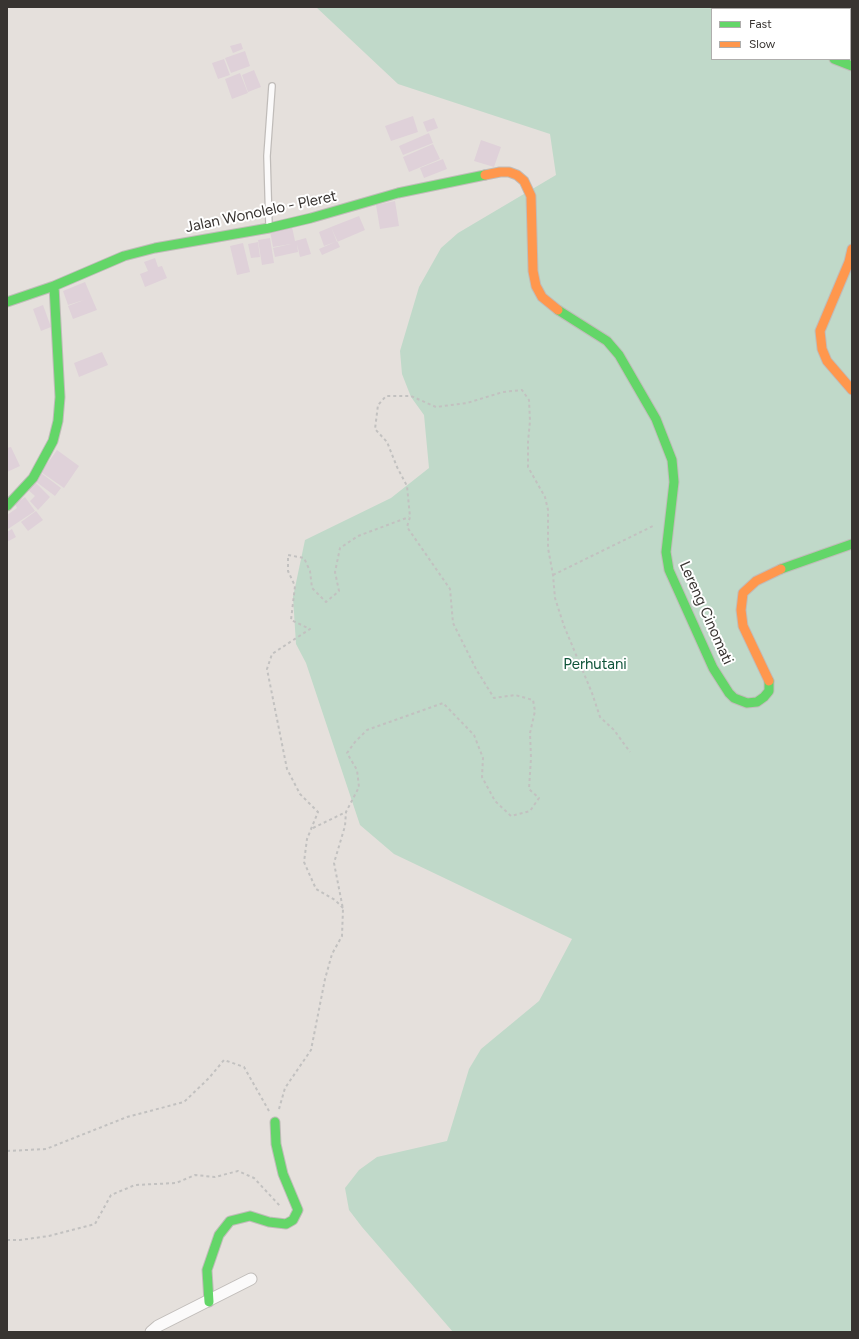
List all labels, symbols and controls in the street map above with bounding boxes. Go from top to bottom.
legend [711,8,851,60]
text: Fast [749,17,772,31]
text: Slow [749,37,775,51]
street label: Jalan Wonolelo - Pleret [184,187,338,237]
street label: Lereng Cinomati [675,559,737,667]
park label: Perhutani [563,656,627,674]

